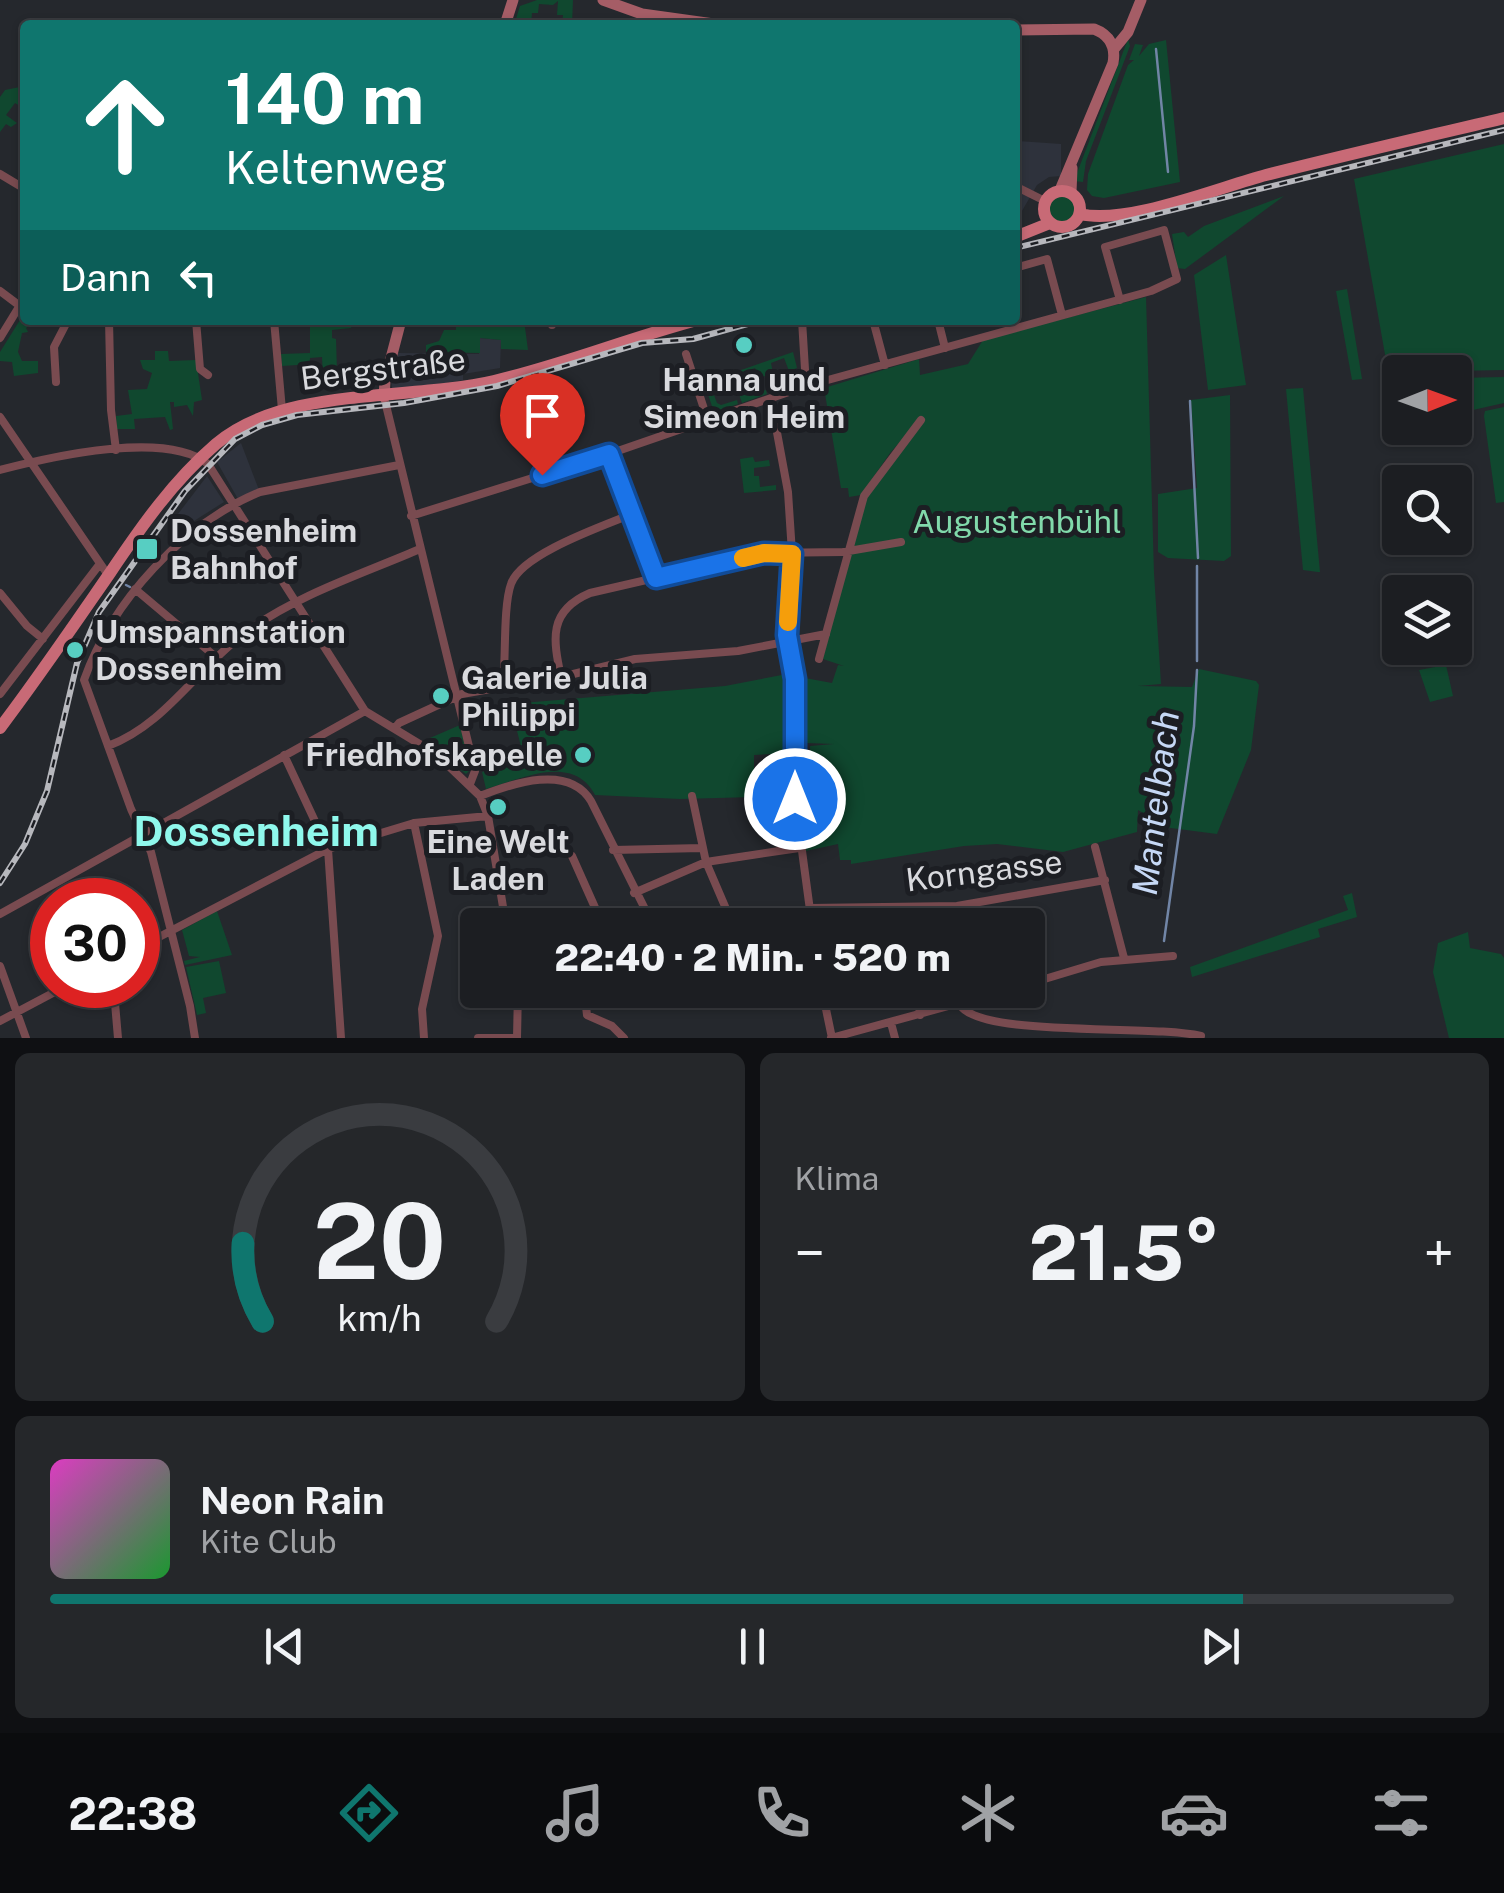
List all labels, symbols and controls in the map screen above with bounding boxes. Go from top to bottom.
text: 140 m [225,57,424,140]
icon: ahead [60,60,190,190]
text: Keltenweg [225,141,447,194]
icon: left [171,250,226,305]
text: Dann [60,255,151,300]
marker: Hanna und Simeon Heim [733,334,755,356]
street label: Bergstraße [298,340,468,397]
north arrow [1382,355,1472,445]
map controls [1382,355,1472,665]
place label: Hanna und Simeon Heim [643,361,845,435]
pin [500,373,585,476]
icon: arrive [515,388,570,443]
button: search [1382,465,1472,555]
park label: Augustenbühl [912,503,1122,540]
place label: Dossenheim Bahnhof [170,512,357,586]
marker: Dossenheim Bahnhof [134,536,160,562]
button: layers [1382,575,1472,665]
place label: Umspannstation Dossenheim [95,613,346,687]
marker: Umspannstation Dossenheim [64,639,86,661]
place label: Galerie Julia Philippi [461,659,648,733]
marker: Galerie Julia Philippi [430,685,452,707]
water label: Mantelbach [1124,708,1187,898]
place label: Friedhofskapelle [305,736,563,773]
marker: Friedhofskapelle [572,744,594,766]
position arrow [743,747,847,851]
marker: Eine Welt Laden [487,796,509,818]
district label: Dossenheim [133,806,379,855]
place label: Eine Welt Laden [426,823,570,897]
street label: Korngasse [904,843,1064,898]
speed limit sign: 30 [30,878,160,1008]
text: 22:40 · 2 Min. · 520 m [554,935,951,980]
text: Klima [795,1160,879,1197]
text: 20 [313,1180,446,1302]
text: 21.5° [1029,1209,1220,1297]
text: − [795,1221,825,1285]
text: + [1424,1221,1454,1285]
text: km/h [338,1297,422,1339]
text: Neon Rain [200,1478,384,1523]
text: Kite Club [200,1523,337,1560]
icon: previous [257,1619,312,1674]
icon: pause [725,1619,780,1674]
icon: next [1193,1619,1248,1674]
icon: directions [334,1778,404,1848]
icon: music [540,1778,610,1848]
icon: phone [747,1778,817,1848]
icon: climate [953,1778,1023,1848]
icon: car [1159,1778,1229,1848]
icon: filters [1366,1778,1436,1848]
text: 22:38 [68,1787,197,1840]

